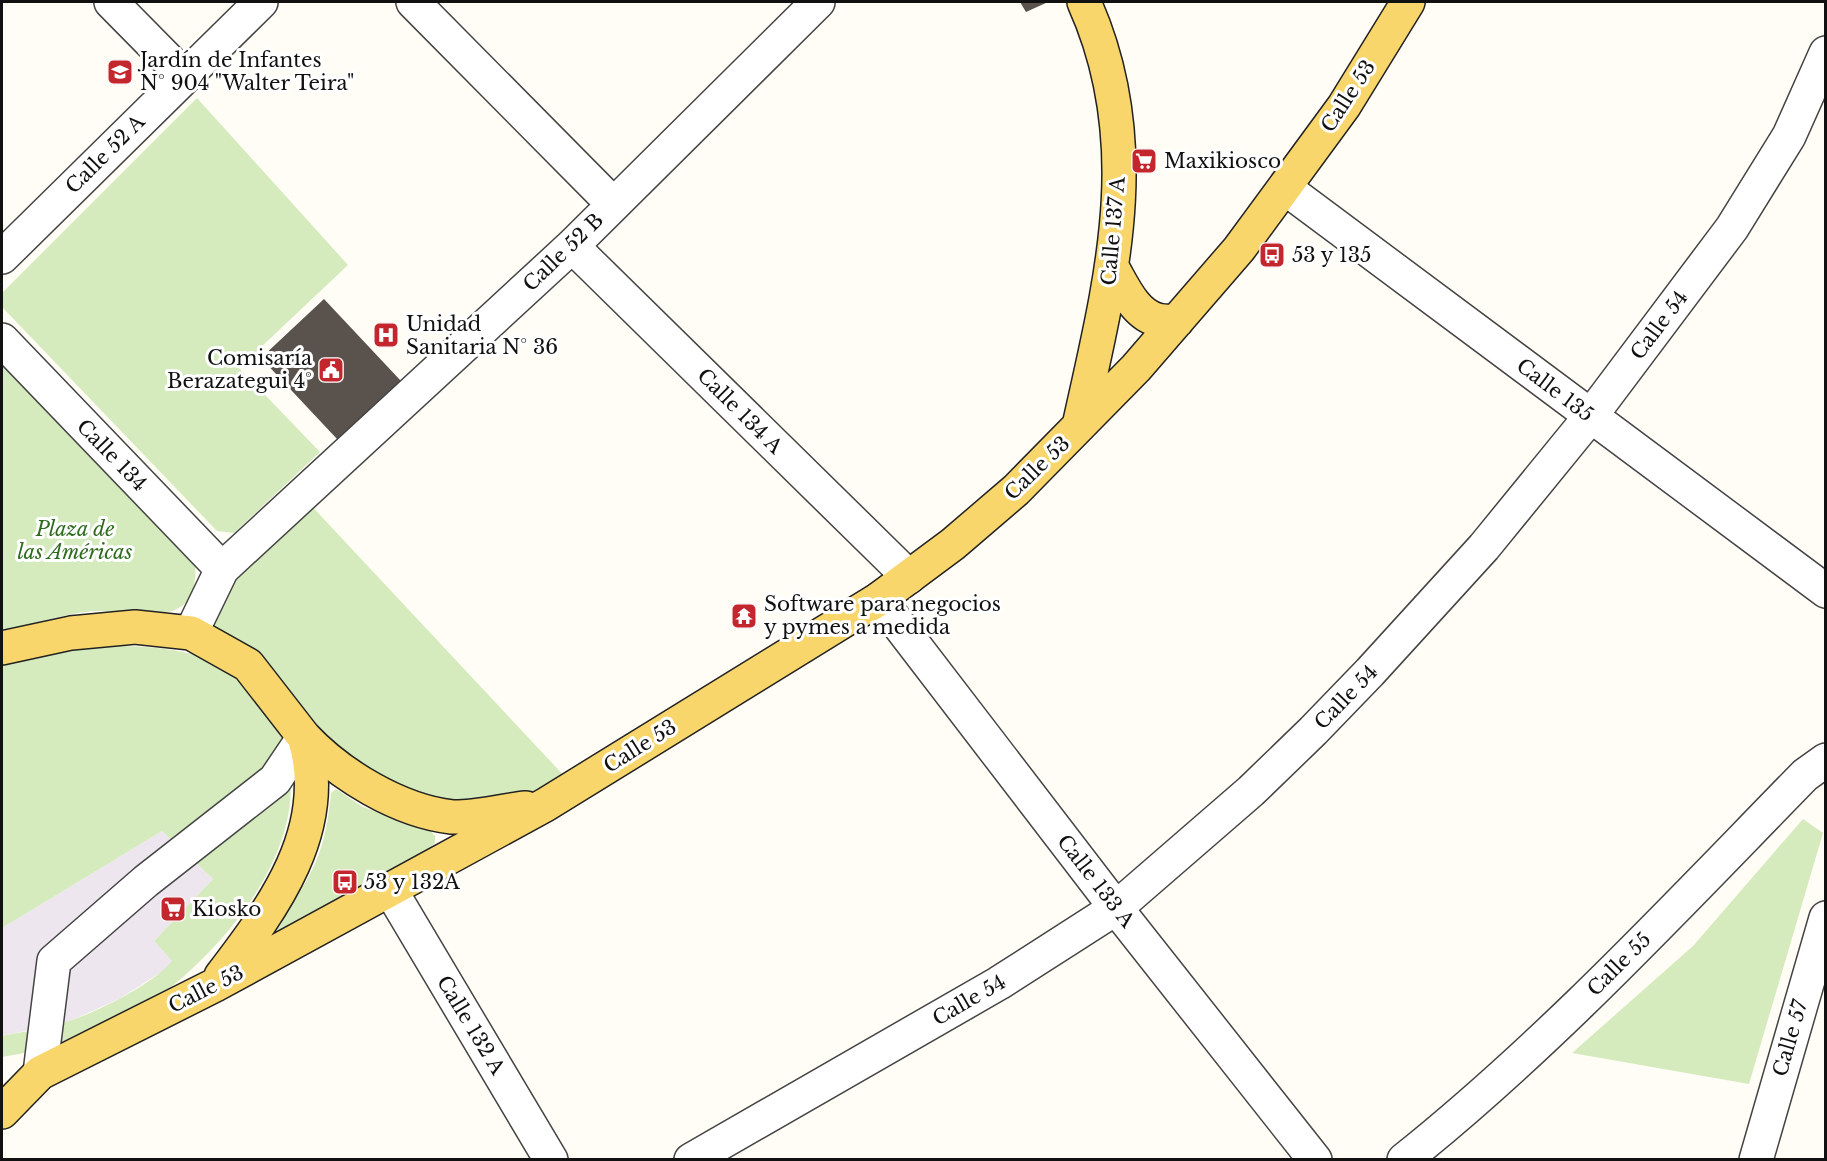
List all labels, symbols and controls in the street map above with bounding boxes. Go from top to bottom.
place label: Jardín de Infantes N° 904 "Walter Teira" [137,48,354,95]
street label: Calle 53 [1316,55,1380,137]
school or university icon: Jardín de Infantes N° 904 "Walter Teira" [105,57,135,87]
street label: Calle 52 A [61,109,150,198]
supermarket icon: Maxikiosco [1129,146,1159,176]
place label: Maxikiosco [1164,149,1281,173]
street label: Calle 137 A [1096,175,1130,286]
street label: Calle 52 B [518,208,608,296]
bus stop icon: 53 y 135 [1257,240,1287,270]
place label: 53 y 135 [1292,243,1371,267]
street label: Calle 54 [1625,286,1693,364]
place label: Unidad Sanitaria N° 36 [406,312,558,359]
hospital icon: Unidad Sanitaria N° 36 [371,320,401,350]
place label: Comisaría Berazategui 4° [167,346,313,393]
street label: Calle 135 [1512,353,1598,427]
public building icon: Comisaría Berazategui 4° [316,355,346,385]
street label: Calle 134 A [692,363,788,459]
street label: Calle 134 [72,414,152,496]
street label: Calle 53 [1000,431,1074,505]
park label: Plaza de las Américas [18,517,133,564]
place label: Software para negocios y pymes a medida [764,592,1001,639]
temple icon: Software para negocios y pymes a medida [729,601,759,631]
street label: Calle 54 [1309,660,1383,734]
street label: Calle 53 [599,714,681,778]
street label: Calle 133 A [1052,830,1140,933]
bus stop icon: 53 y 132A [330,867,360,897]
place label: 53 y 132A [364,870,460,894]
supermarket icon: Kiosko [158,894,188,924]
place label: Kiosko [192,897,261,921]
street label: Calle 55 [1582,927,1656,1001]
street label: Calle 53 [164,960,248,1018]
street label: Calle 54 [928,970,1010,1030]
street label: Calle 132 A [432,971,510,1079]
street label: Calle 57 [1768,996,1813,1079]

